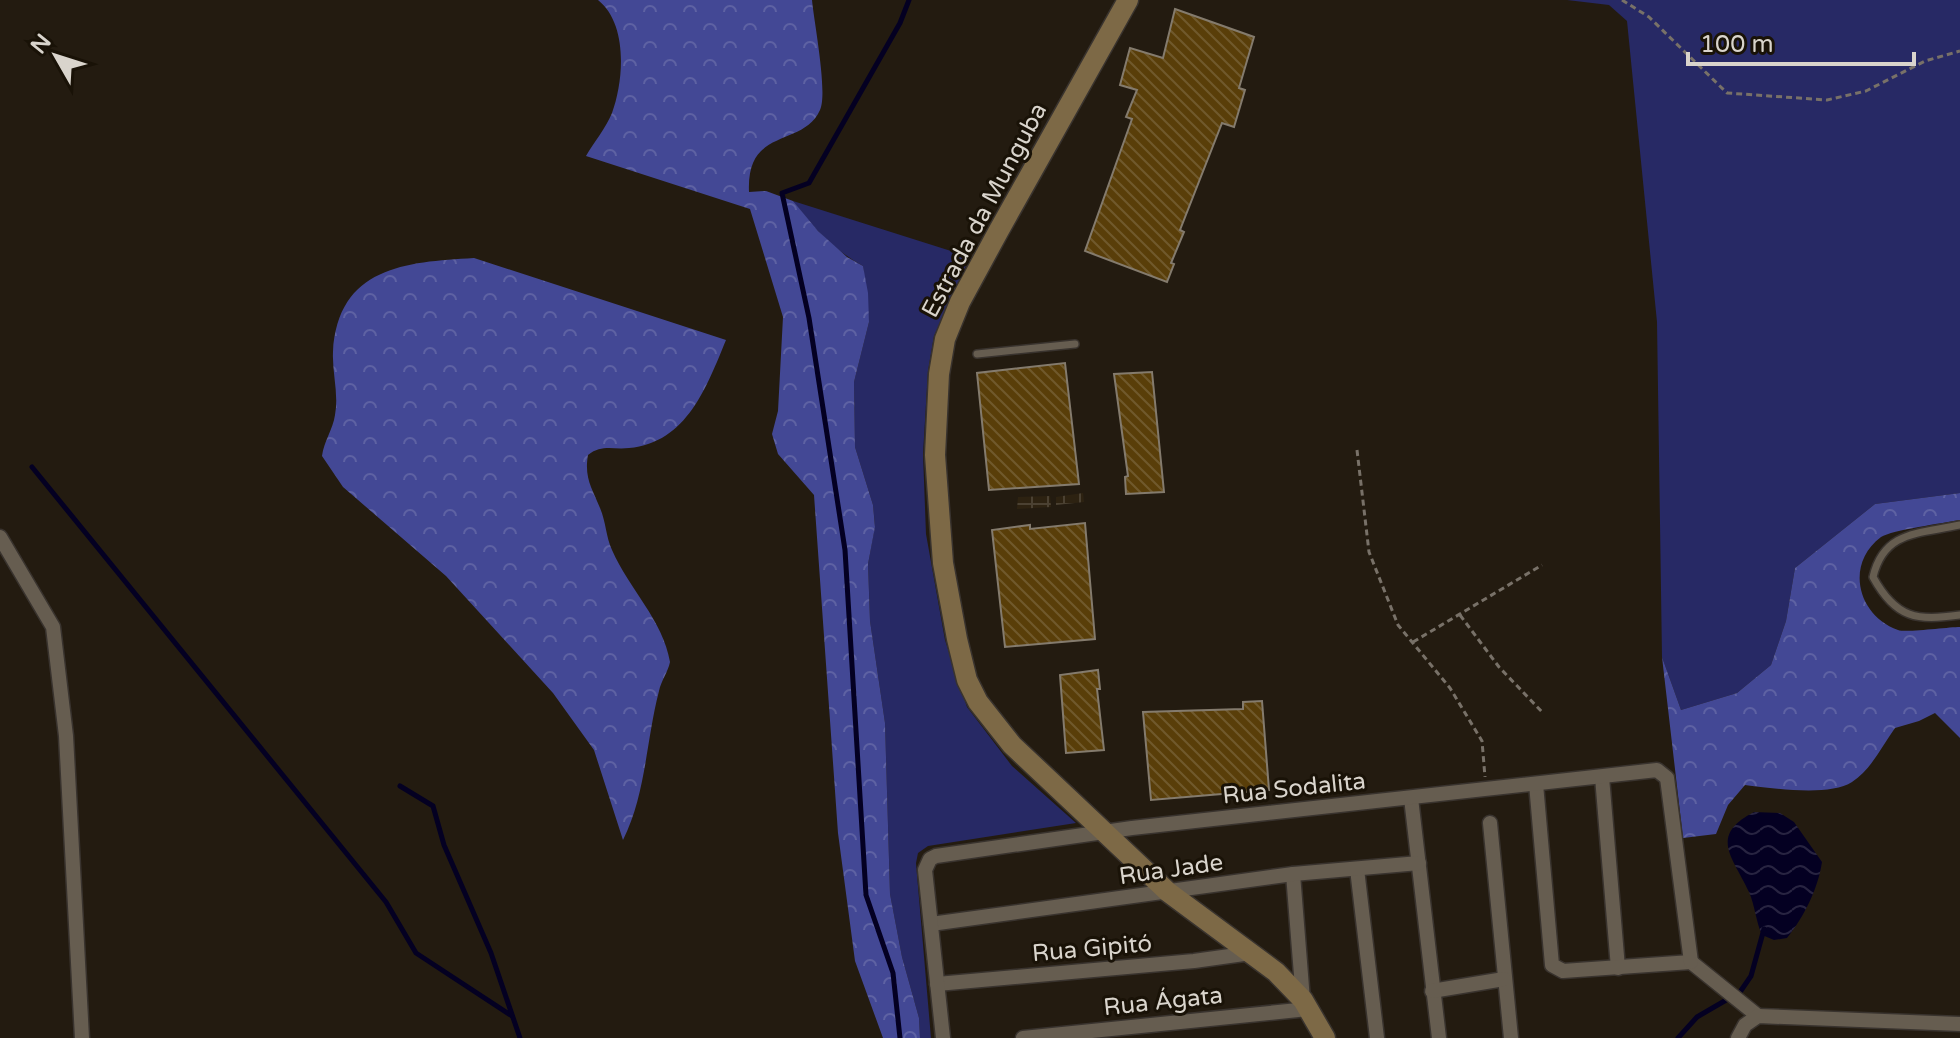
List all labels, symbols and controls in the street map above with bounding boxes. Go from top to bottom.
north arrow [16,16,96,96]
scale bar [1688,16,1914,66]
text: N [26,29,57,59]
text: 100 m [1700,30,1774,59]
street label: Estrada da Munguba [916,98,1053,322]
street label: Rua Sodalita [1221,767,1367,810]
street label: Rua Jade [1117,848,1225,891]
street label: Rua Gipitó [1031,929,1153,968]
street label: Rua Ágata [1102,980,1224,1022]

